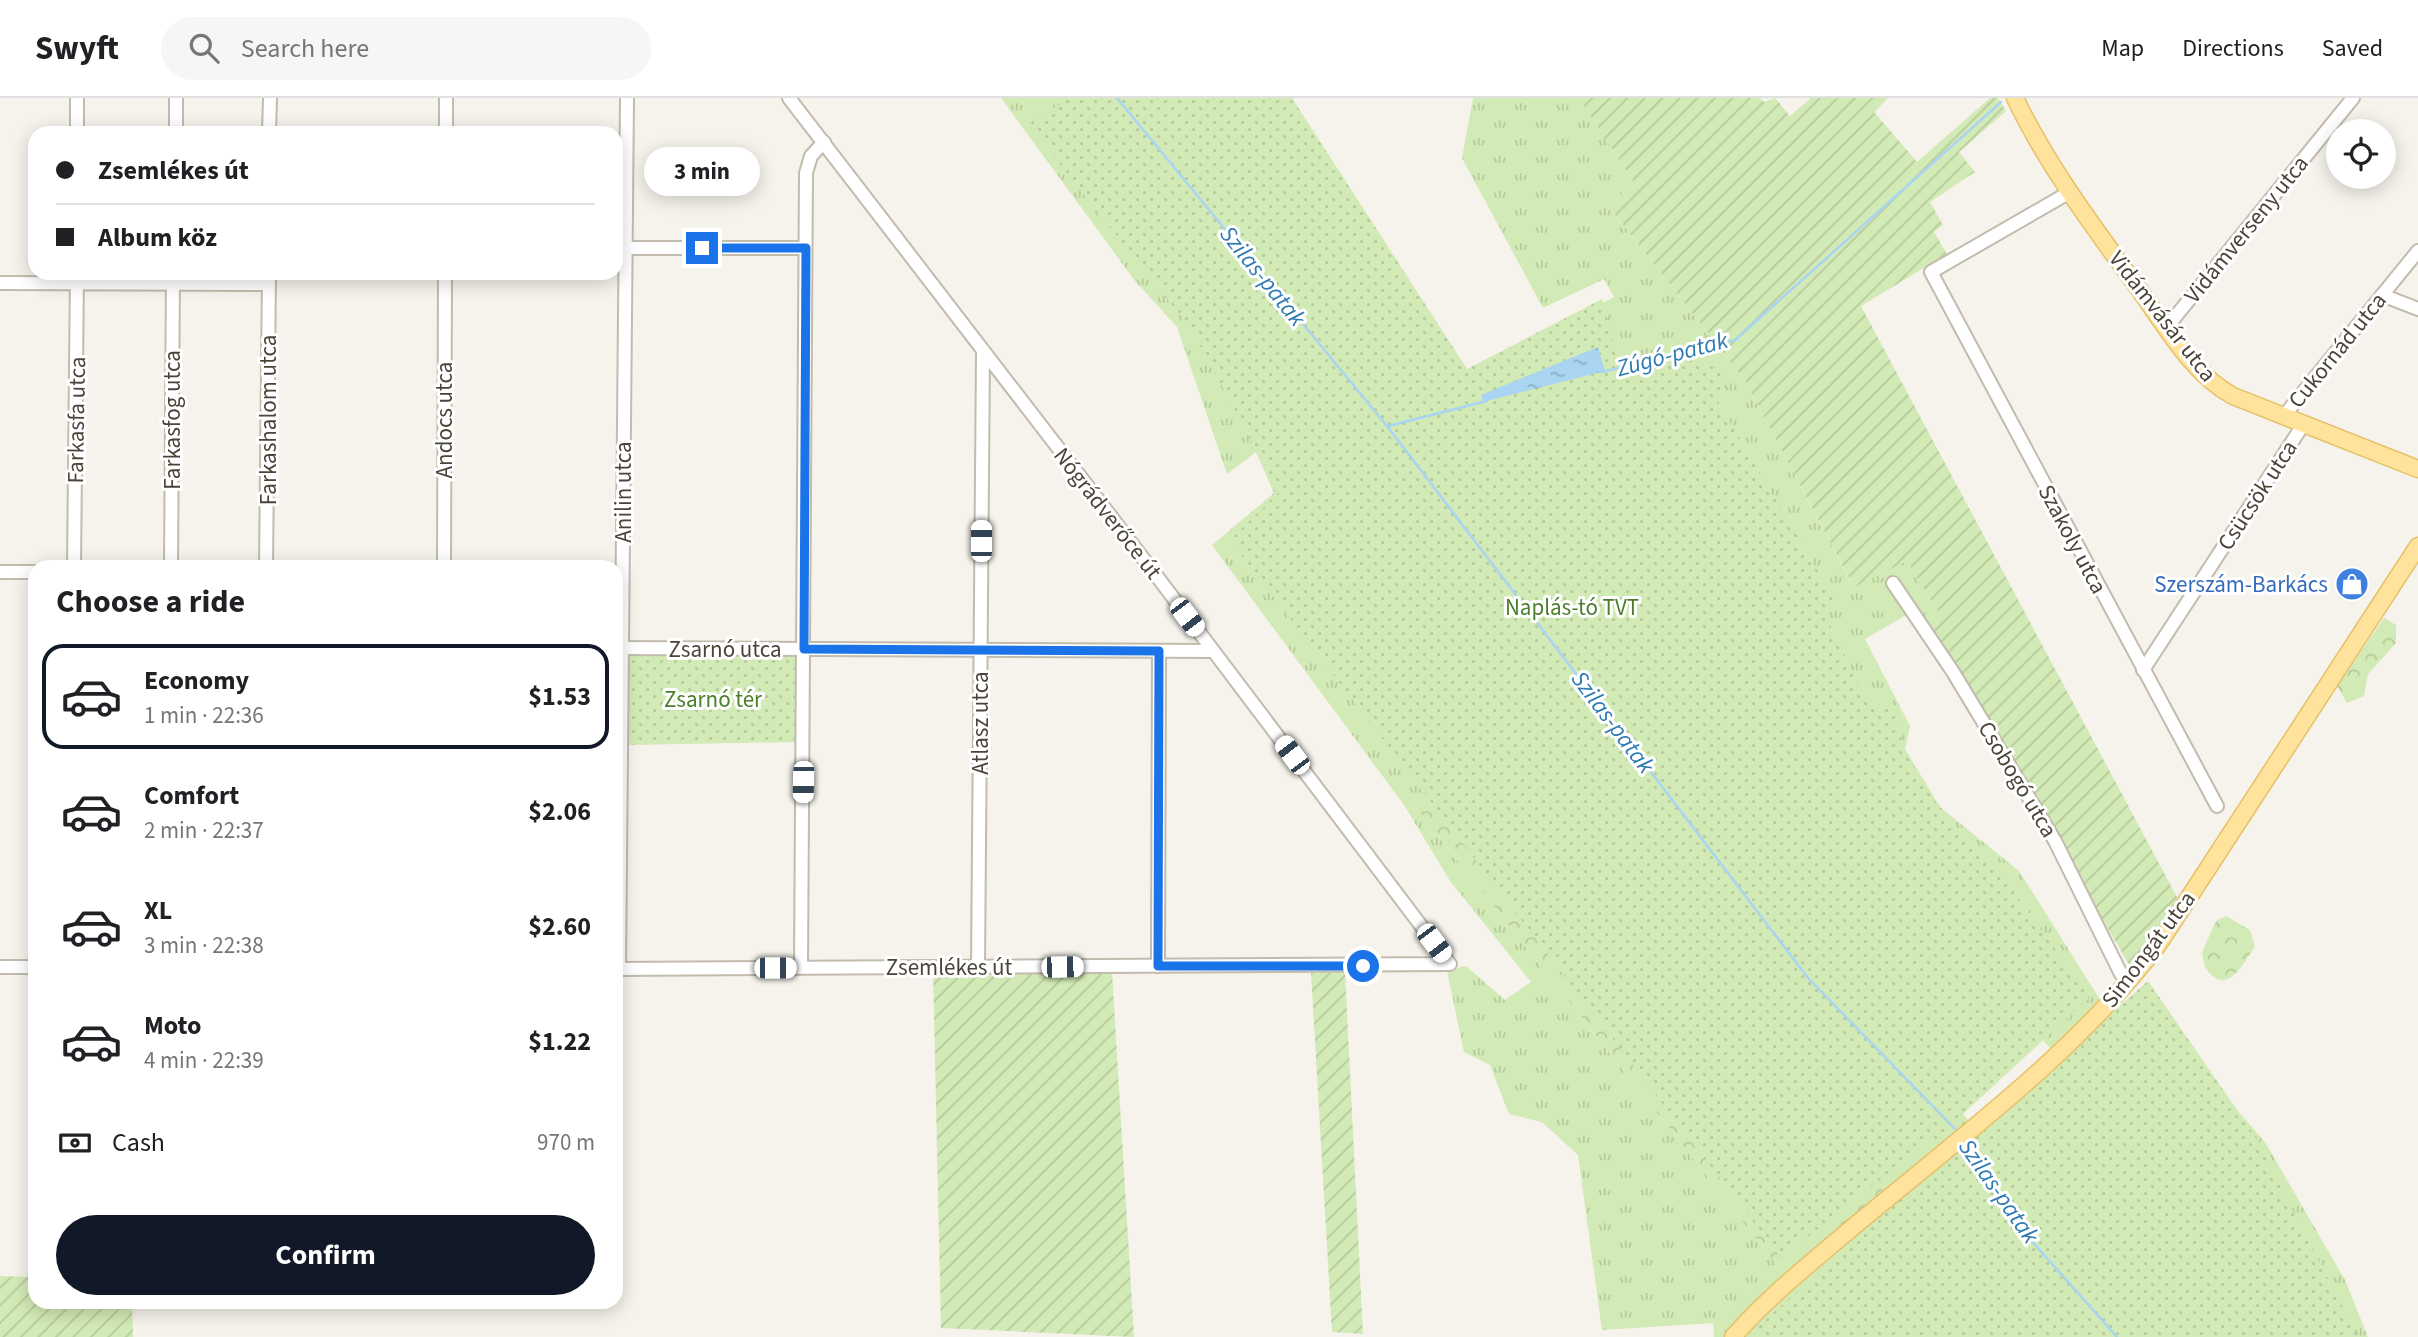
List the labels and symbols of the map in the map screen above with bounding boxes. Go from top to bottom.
callout: 3 min [644,146,760,195]
street label: Vidámverseny utca [2176,148,2316,310]
water label: Szilas-patak [1211,218,1315,335]
route end [686,232,718,264]
street label: Vidámvásár utca [2101,244,2224,389]
street label: Cukornád utca [2280,285,2394,415]
water label: Zúgó-patak [1611,323,1732,386]
street label: Farkashalom utca [252,335,285,505]
street label: Farkasfog utca [156,350,189,490]
street label: Farkasfa utca [59,356,94,484]
street label: Andocs utca [428,362,461,478]
street label: Csücsök utca [2209,434,2305,557]
street label: Nógrádverőce út [1046,440,1170,586]
street label: Anilin utca [607,441,640,543]
street label: Szakoly utca [2030,479,2115,600]
car [971,520,992,562]
shop icon: Szerszám-Barkács [2333,565,2371,603]
place label: Szerszám-Barkács [2154,568,2328,601]
park label: Naplás-tó TVT [1505,591,1639,624]
car [1166,594,1209,640]
street label: Zsarnó utca [668,633,782,666]
water label: Szilas-patak [1562,664,1663,782]
street label: Atlasz utca [964,671,997,775]
park label: Zsarnó tér [664,683,763,716]
street label: Csobogó utca [1970,715,2065,844]
car [1271,732,1314,778]
car [793,761,814,803]
street label: Simongát utca [2093,884,2203,1015]
car [1413,920,1456,966]
route start [1347,950,1379,982]
street label: Zsemlékes út [886,951,1013,984]
car [1041,956,1084,978]
car [755,958,797,979]
water label: Szilas-patak [1950,1132,2048,1251]

